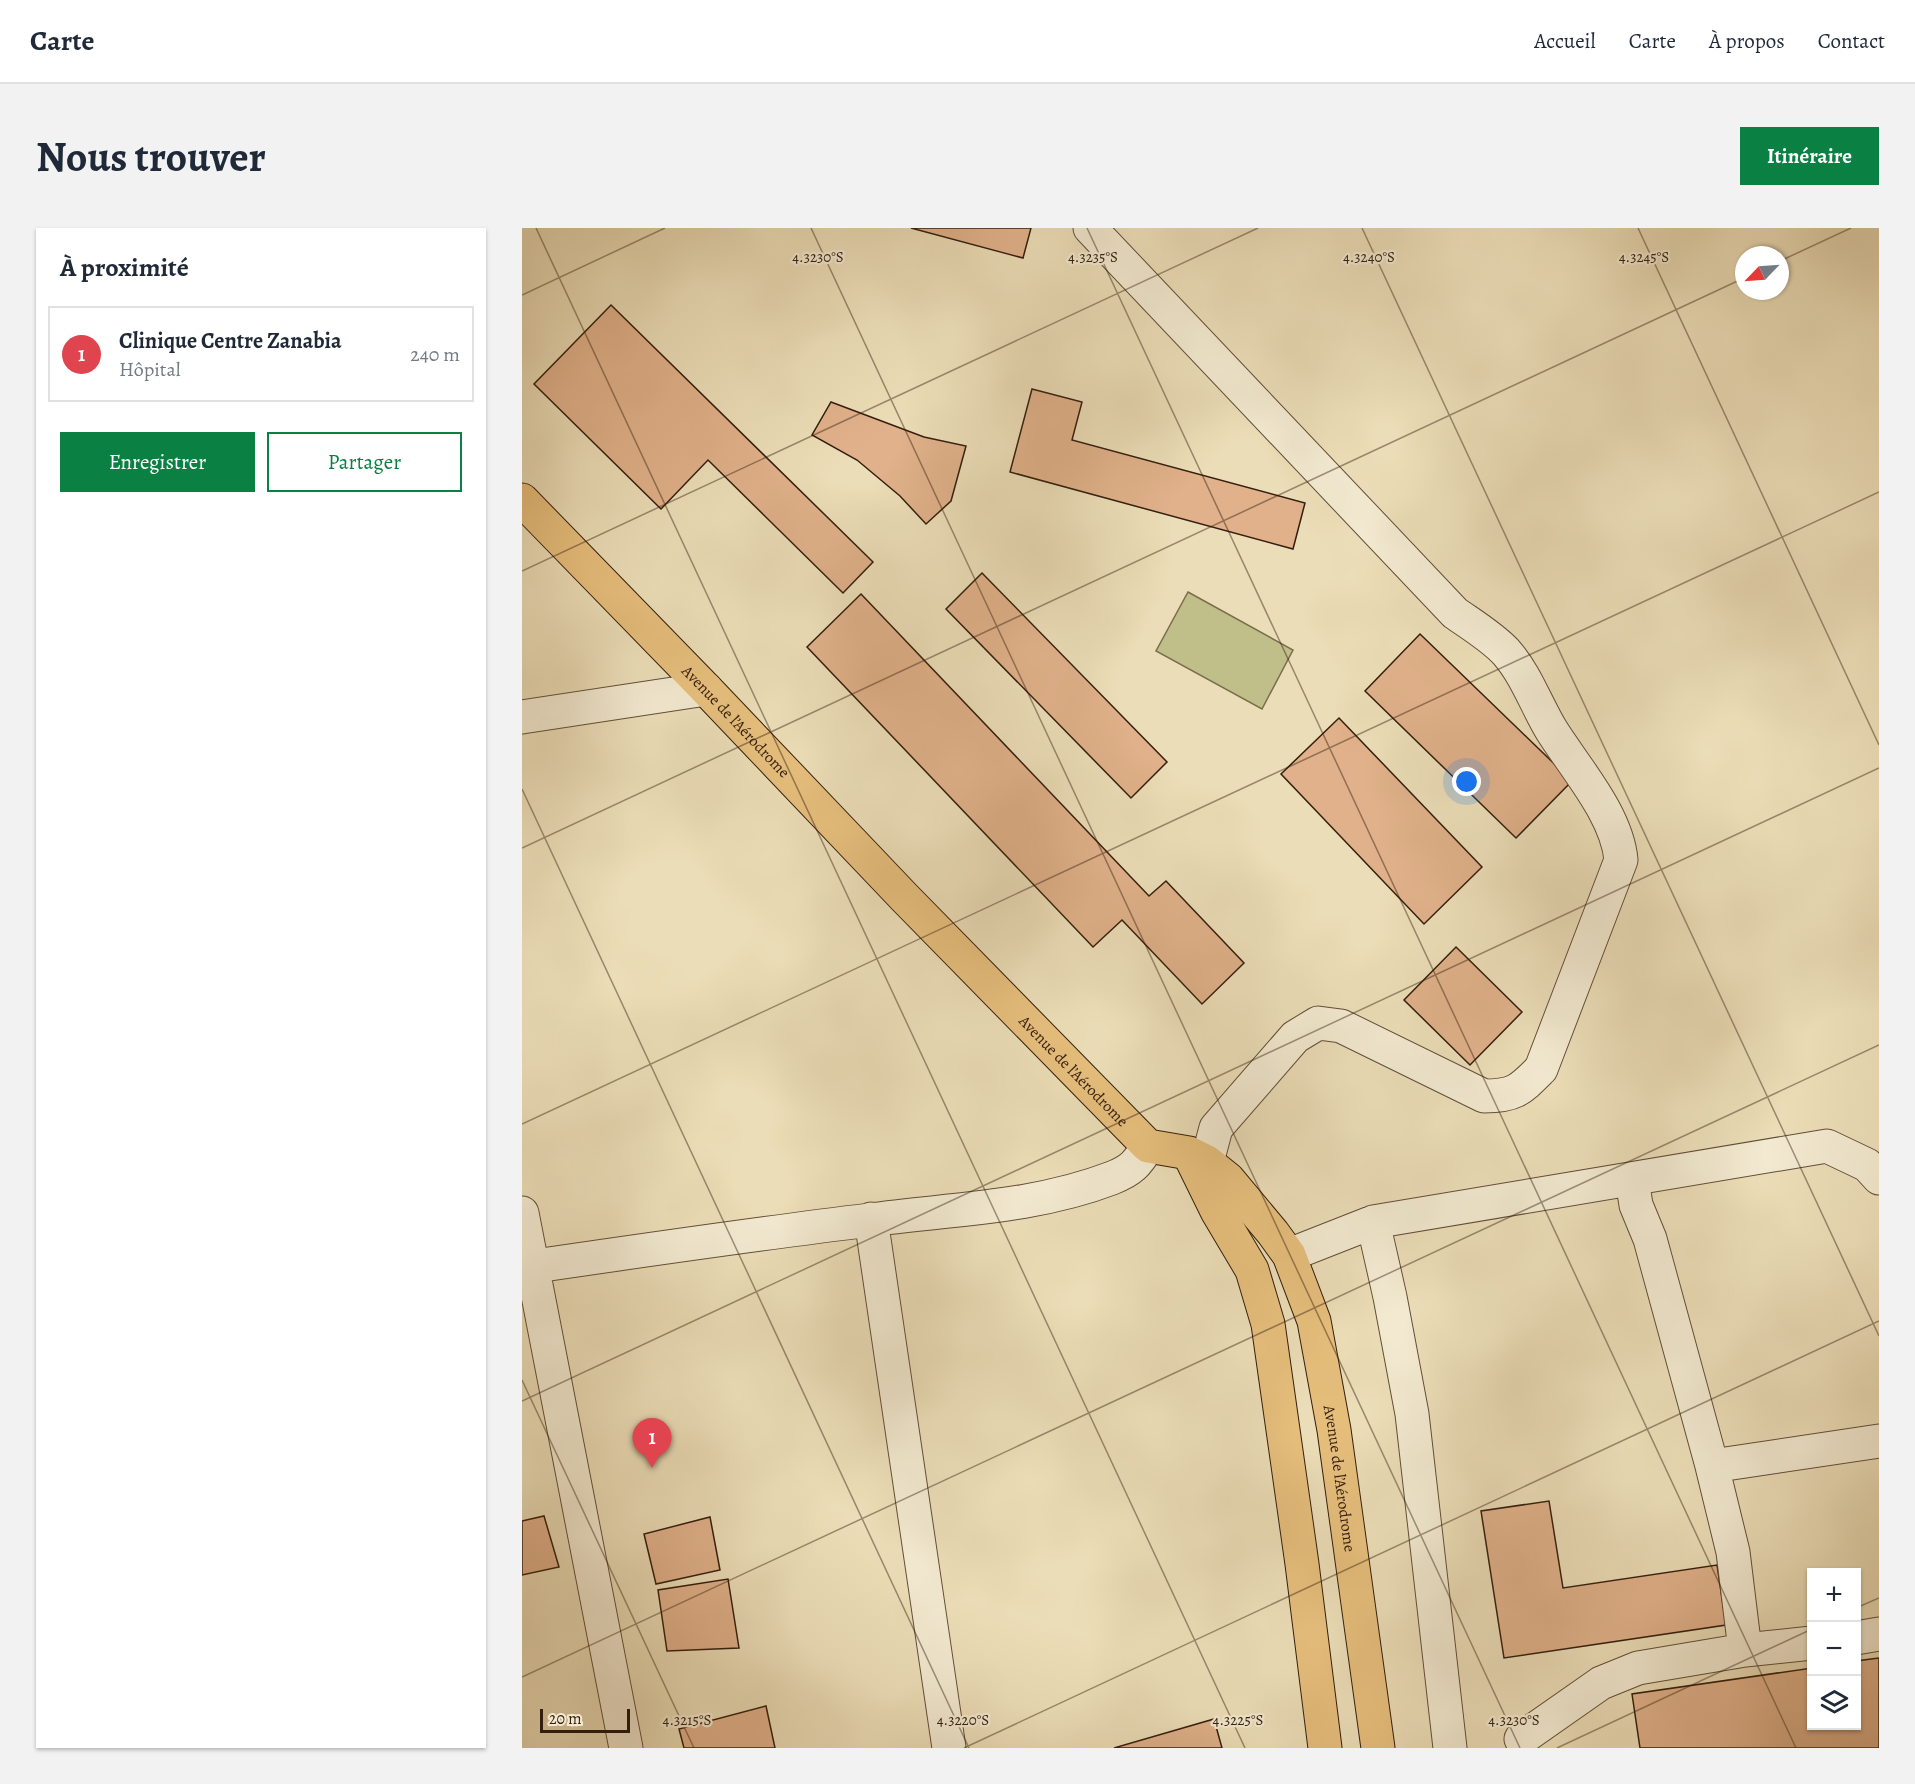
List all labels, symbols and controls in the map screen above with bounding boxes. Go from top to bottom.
text: Carte [30,22,95,60]
text: Accueil [1534,27,1596,55]
text: Carte [1629,27,1676,55]
text: À propos [1709,27,1785,55]
text: Contact [1818,27,1885,55]
button: Itinéraire [1740,127,1879,185]
text: Nous trouver [36,128,266,185]
north arrow [1735,246,1789,300]
text: 4.3230°S [792,247,844,267]
text: 4.3235°S [1068,247,1118,267]
text: 4.3240°S [1343,247,1395,267]
text: 4.3245°S [1619,247,1669,267]
text: À proximité [60,250,189,285]
text: Clinique Centre Zanabia [119,326,342,356]
text: 1 [78,341,85,368]
text: 240 m [410,341,460,368]
text: Hôpital [119,356,181,383]
button: Enregistrer [60,432,255,492]
button: Partager [267,432,462,492]
street label: Avenue de l’Aérodrome [676,660,795,783]
your location [1452,767,1481,796]
street label: Avenue de l’Aérodrome [1013,1010,1133,1132]
street label: Avenue de l’Aérodrome [1317,1402,1361,1553]
pin: 1 [632,1418,672,1468]
map controls [1807,1568,1861,1730]
button: + [1807,1568,1861,1622]
button: − [1807,1622,1861,1676]
button: layers [1807,1676,1861,1730]
scale bar [540,1706,630,1734]
text: 20 m [549,1708,582,1730]
text: 4.3215°S [663,1710,711,1730]
text: 4.3220°S [937,1710,989,1730]
text: 4.3225°S [1213,1710,1263,1730]
text: 4.3230°S [1488,1710,1540,1730]

